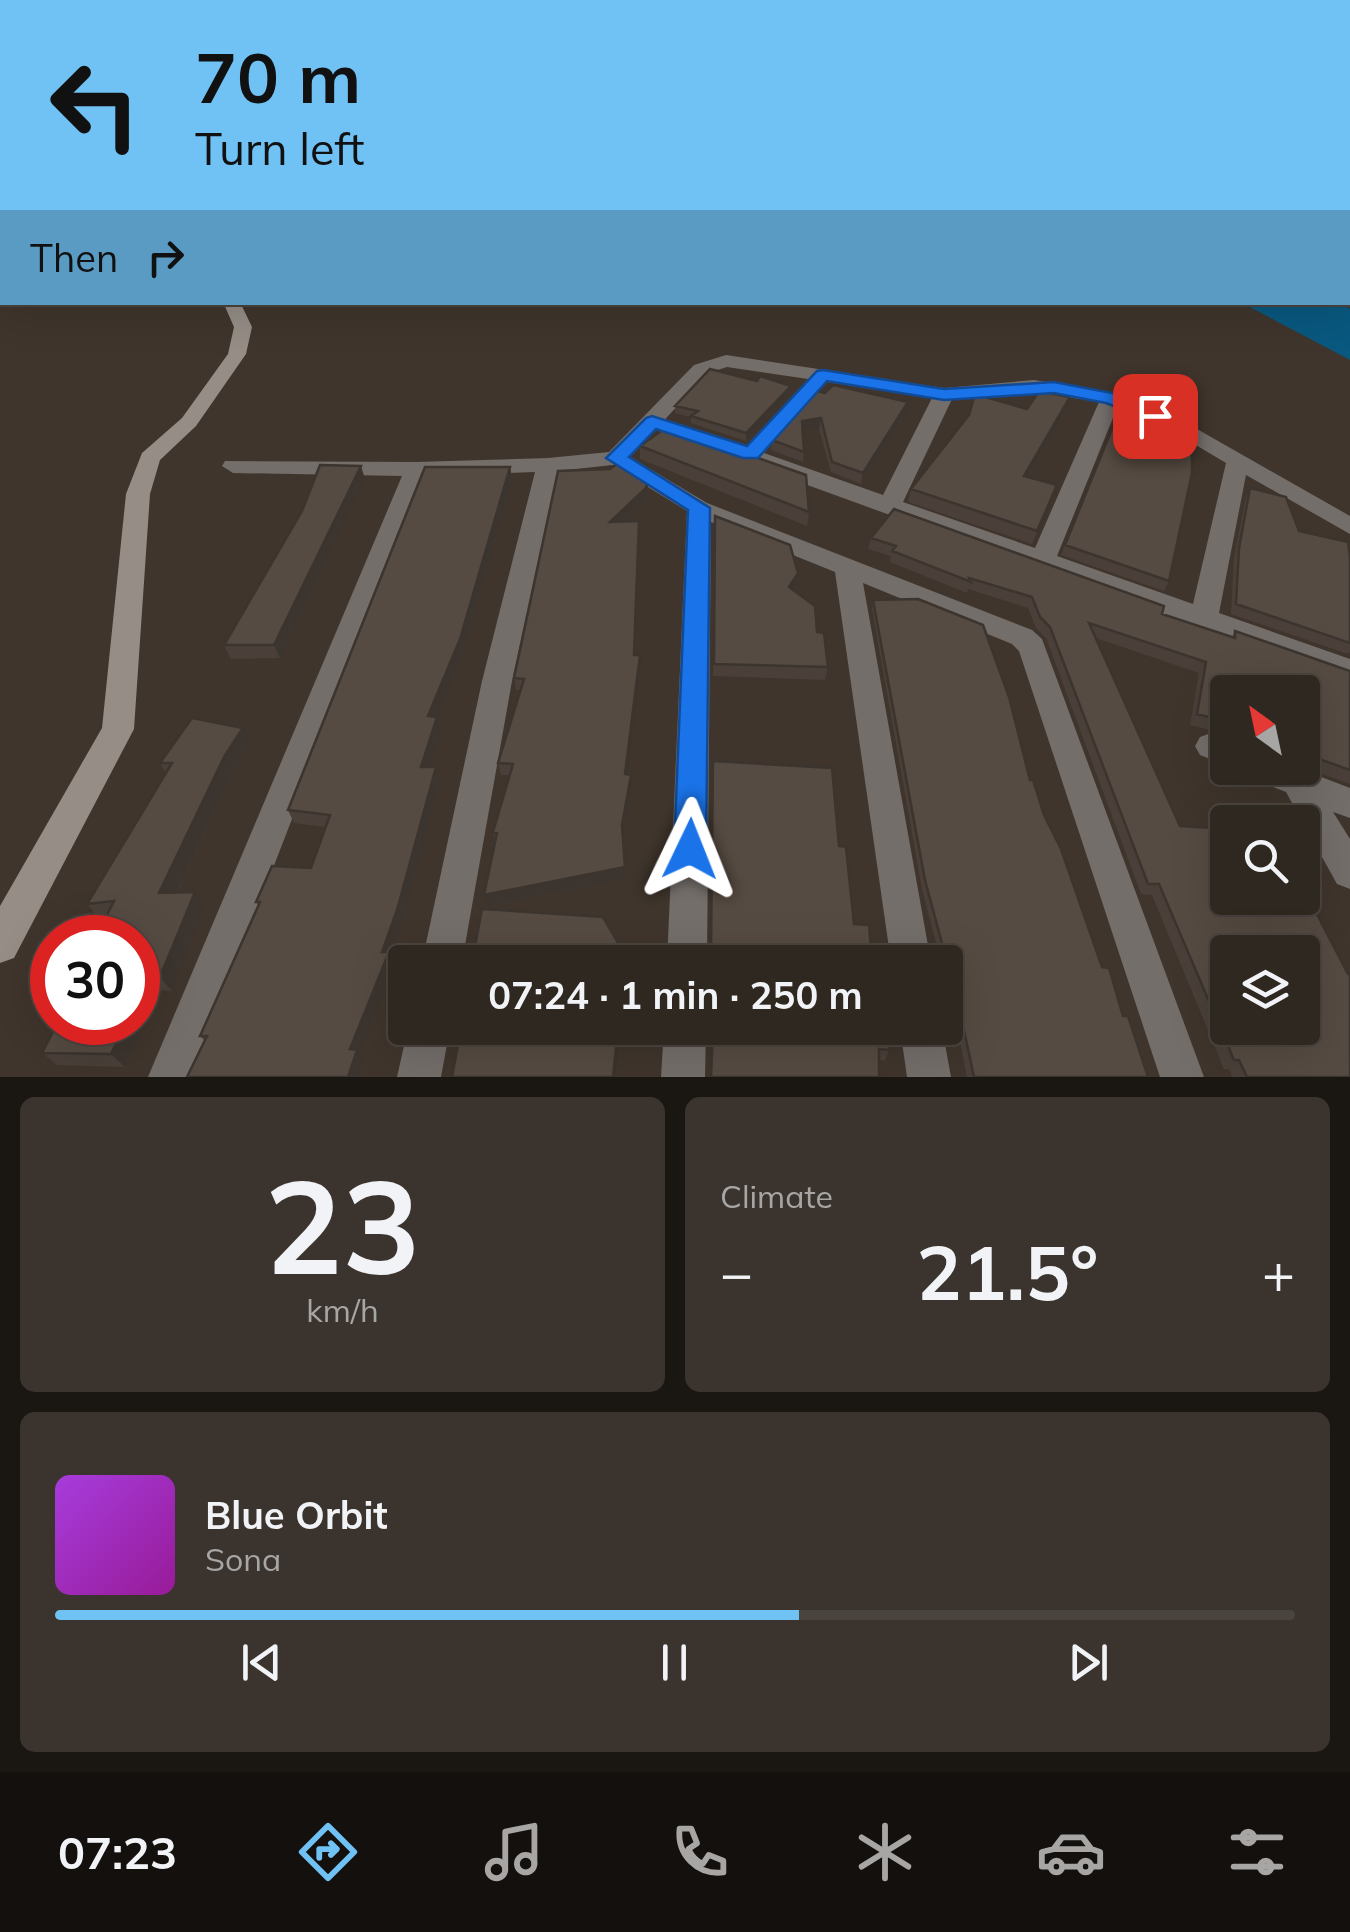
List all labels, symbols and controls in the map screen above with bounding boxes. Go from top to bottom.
text: 70 m [195,33,361,121]
icon: left [30,40,160,170]
text: Turn left [195,120,364,176]
icon: right [138,230,193,285]
text: Then [30,234,118,282]
pin [1113,374,1198,459]
icon: arrive [1128,389,1183,444]
north arrow [1210,675,1320,785]
map controls [1210,675,1320,1045]
position arrow [638,797,742,901]
button: search [1210,805,1320,915]
speed limit sign: 30 [30,915,160,1045]
button: layers [1210,935,1320,1045]
text: 07:24 · 1 min · 250 m [488,971,863,1019]
text: 23 [264,1143,421,1307]
text: Climate [720,1176,833,1216]
text: 21.5° [916,1225,1099,1319]
text: − [720,1238,753,1307]
text: + [1262,1238,1295,1307]
text: km/h [306,1290,379,1330]
text: Blue Orbit [205,1491,388,1539]
text: Sona [205,1539,281,1579]
icon: previous [234,1635,289,1690]
icon: pause [647,1635,702,1690]
icon: next [1061,1635,1116,1690]
icon: directions [293,1817,363,1887]
icon: music [479,1817,549,1887]
icon: phone [665,1817,735,1887]
icon: climate [850,1817,920,1887]
icon: car [1036,1817,1106,1887]
icon: filters [1222,1817,1292,1887]
text: 07:23 [58,1824,177,1880]

